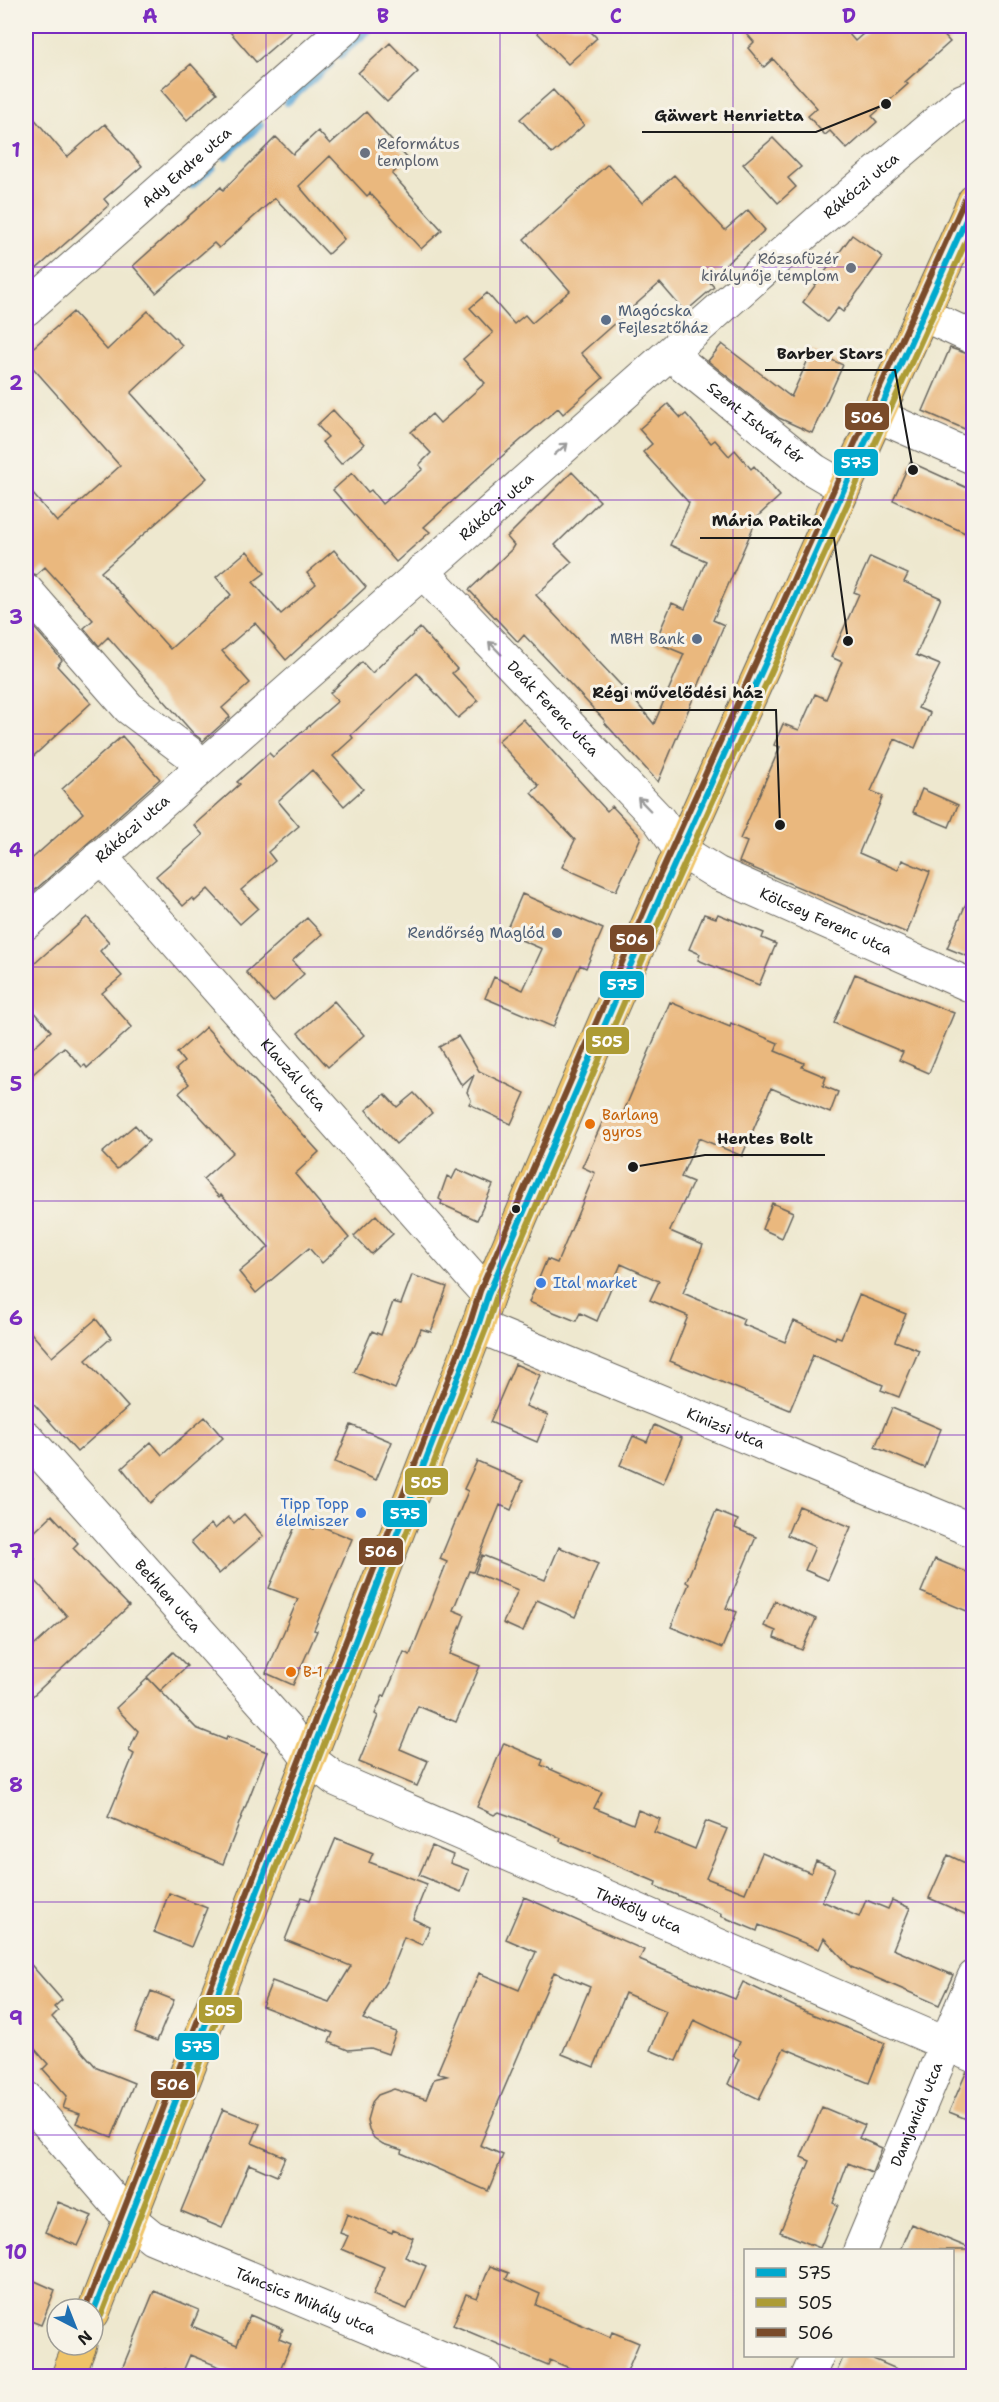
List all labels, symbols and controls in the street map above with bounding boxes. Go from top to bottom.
text: A [142,3,158,29]
text: B [377,3,389,29]
text: C [610,3,622,29]
text: D [842,3,856,29]
callout: Gäwert Henrietta [642,98,816,132]
text: Gäwert Henrietta [654,105,804,126]
street label: Ady Endre utca [138,122,236,212]
place label: Református templom [377,134,460,171]
text: 1 [11,137,21,163]
marker: Református templom [358,146,372,160]
street label: Rákóczi utca [819,148,904,223]
place label: Rózsafüzér királynője templom [701,249,839,286]
marker: Rózsafüzér királynője templom [844,261,858,275]
place label: Magócska Fejlesztőház [618,301,709,338]
marker: Magócska Fejlesztőház [599,313,613,327]
callout: Barber Stars [765,336,895,370]
text: Barber Stars [777,343,883,364]
text: 2 [9,370,23,396]
street label: Szent István tér [703,378,809,468]
line badge: 506 [844,402,890,431]
text: 506 [851,407,883,428]
one-way arrow [553,443,569,456]
line badge: 575 [833,448,879,477]
text: 575 [841,452,871,473]
street label: Rákóczi utca [455,468,538,545]
callout: Mária Patika [700,504,834,538]
text: Mária Patika [712,510,822,531]
text: 3 [9,604,23,630]
place label: MBH Bank [610,629,685,649]
marker: MBH Bank [690,632,704,646]
one-way arrow [488,640,502,655]
street label: Deák Ferenc utca [503,657,604,761]
callout: Régi művelődési ház [580,676,776,710]
text: Régi művelődési ház [592,682,764,703]
street label: Rákóczi utca [91,790,174,867]
one-way arrow [637,797,651,812]
text: 4 [9,837,23,863]
street label: Kölcsey Ferenc utca [756,883,896,960]
place label: Rendőrség Maglód [407,923,545,943]
line badge: 506 [609,924,655,953]
marker: Rendőrség Maglód [550,926,564,940]
text: 506 [616,929,648,950]
line badge: 575 [599,970,645,999]
text: 575 [607,974,637,995]
line badge: 505 [585,1026,630,1055]
text: 505 [591,1031,623,1052]
street label: Klauzál utca [256,1034,331,1116]
text: 5 [10,1071,22,1097]
place label: Barlang gyros [602,1105,659,1142]
marker: Barlang gyros [583,1117,597,1131]
callout: Hentes Bolt [705,1121,825,1155]
text: Hentes Bolt [717,1128,813,1149]
unlabelled marker [510,1203,522,1215]
place label: Ital market [553,1273,638,1293]
marker: Ital market [534,1276,548,1290]
text: 6 [9,1305,23,1331]
street label: Kinizsi utca [683,1403,768,1454]
line badge: 505 [404,1467,449,1496]
text: 505 [410,1472,442,1493]
place label: Tipp Topp élelmiszer [276,1494,349,1531]
line badge: 575 [382,1499,428,1528]
text: 575 [390,1503,420,1524]
marker: Tipp Topp élelmiszer [354,1506,368,1520]
line badge: 506 [358,1537,404,1566]
text: 7 [9,1538,23,1564]
text: 506 [365,1541,397,1562]
street label: Bethlen utca [130,1555,206,1637]
place label: B-1 [303,1662,323,1682]
marker: B-1 [284,1665,298,1679]
text: 8 [9,1772,23,1798]
street label: Thököly utca [591,1883,685,1938]
line badge: 505 [198,1996,243,2024]
text: 505 [204,2000,236,2021]
text: 9 [9,2005,23,2031]
line badge: 575 [174,2032,220,2061]
text: 575 [182,2036,212,2057]
street label: Damjanich utca [886,2059,948,2170]
line badge: 506 [150,2070,196,2099]
text: 506 [157,2074,189,2095]
text: 10 [5,2239,27,2265]
legend [744,2249,954,2357]
text: 575 [798,2261,831,2285]
street label: Táncsics Mihály utca [232,2263,379,2339]
text: 505 [798,2291,832,2315]
north arrow [45,2297,105,2357]
text: 506 [798,2321,834,2345]
text: N [73,2326,96,2350]

